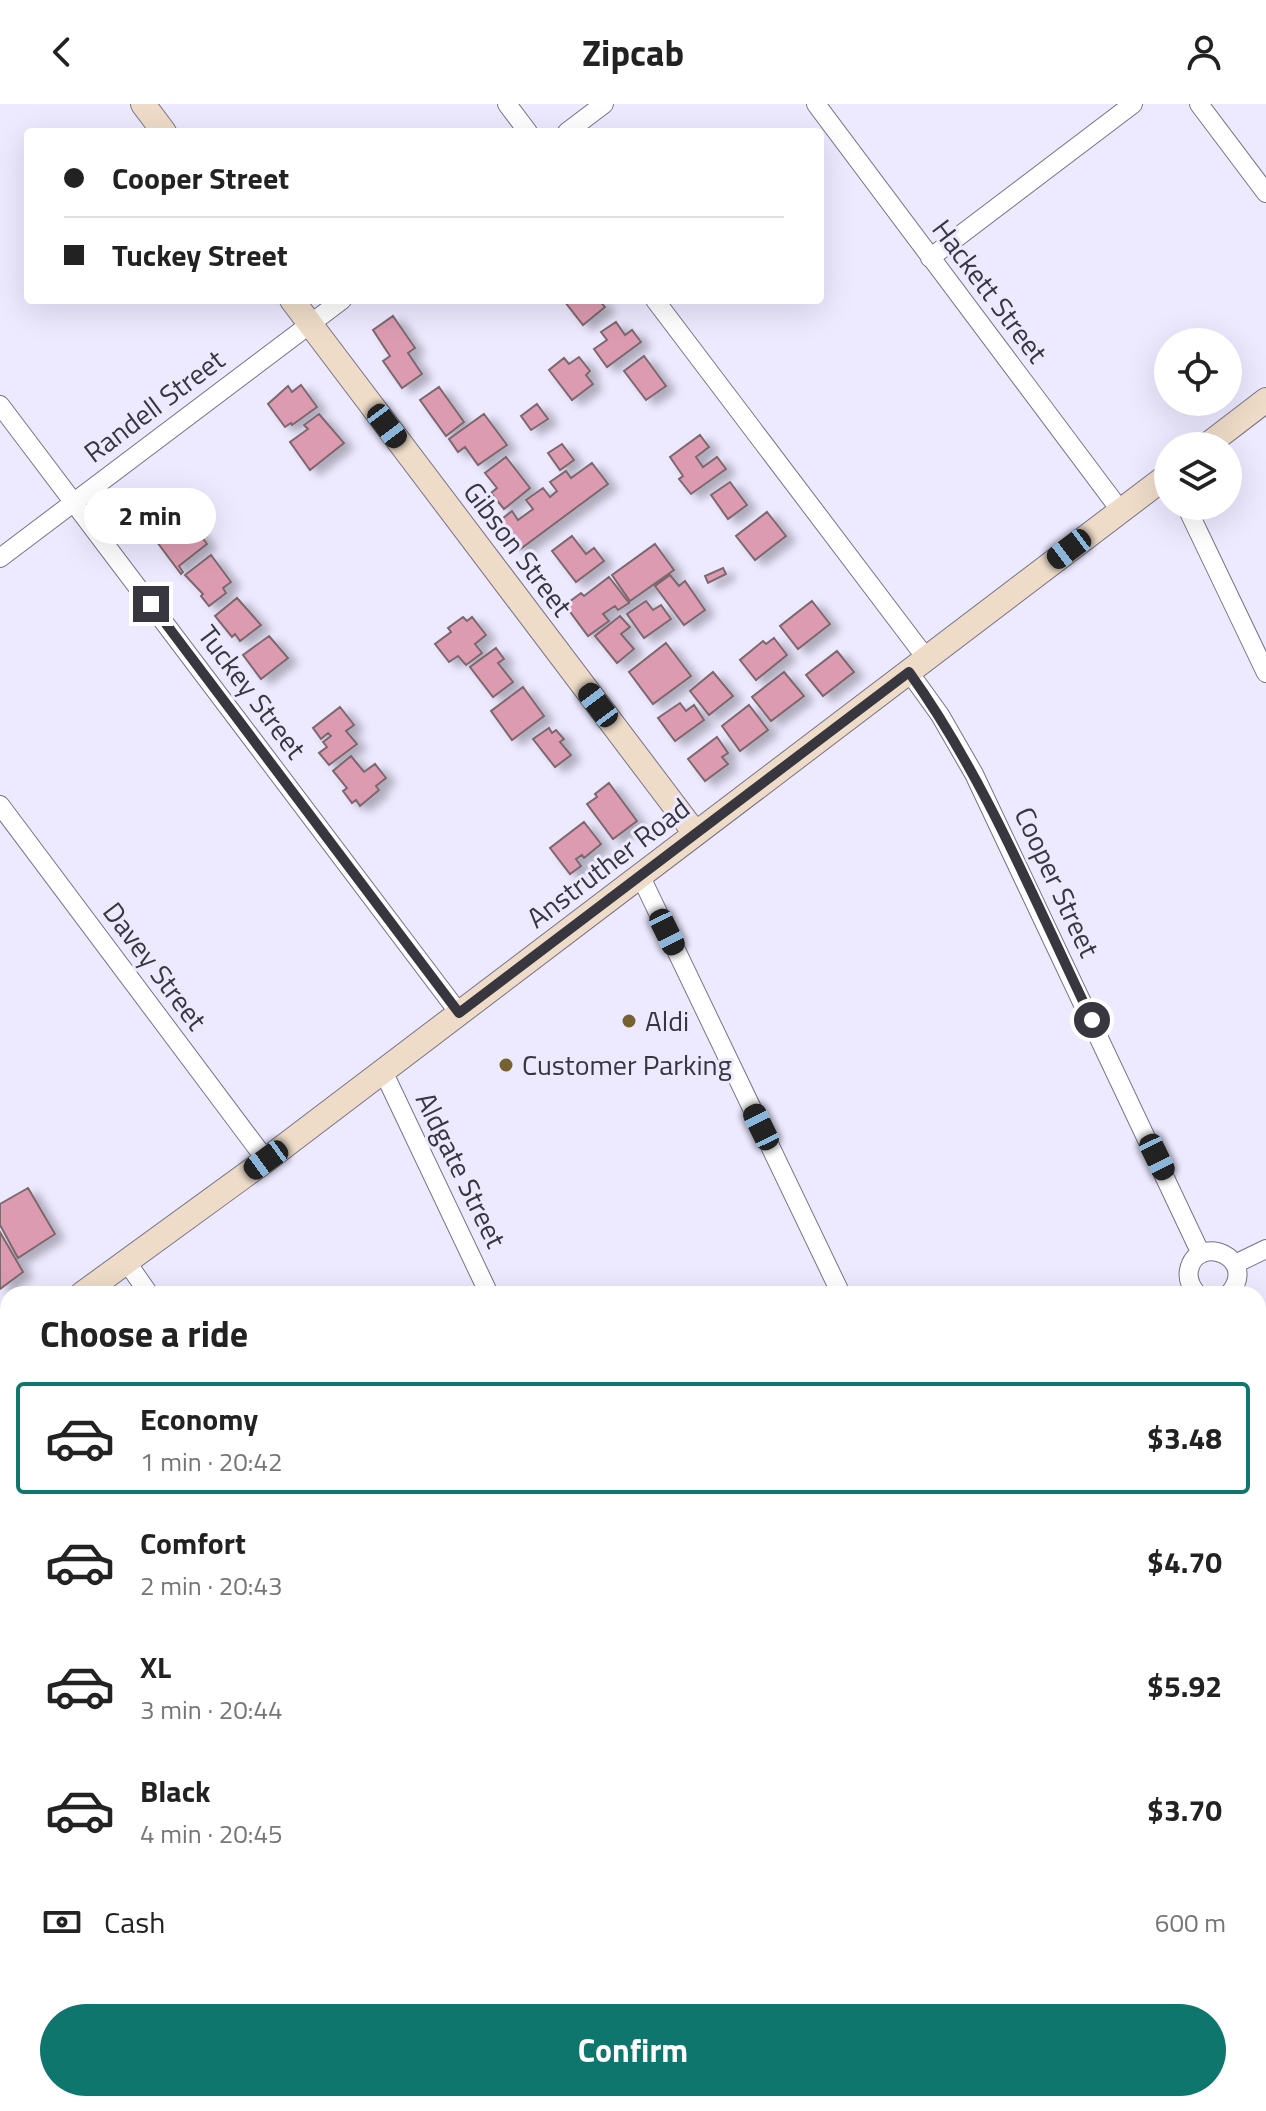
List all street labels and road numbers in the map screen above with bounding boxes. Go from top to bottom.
street label: Hackett Street [922,210,1059,372]
street label: Randell Street [74,338,233,473]
street label: Gibson Street [453,472,584,625]
street label: Tuckey Street [188,616,317,768]
street label: Anstruther Road [517,787,698,938]
street label: Cooper Street [1004,800,1111,964]
street label: Davey Street [93,892,218,1039]
street label: Aldgate Street [405,1085,518,1255]

